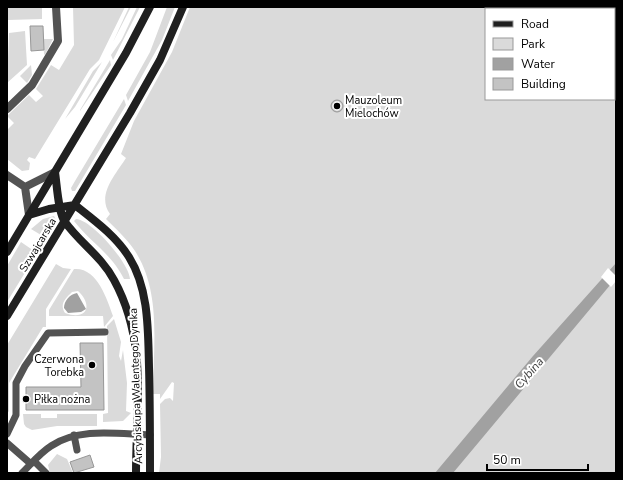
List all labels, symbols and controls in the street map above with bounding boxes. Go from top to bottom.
legend [485,8,615,100]
text: Road [521,16,549,32]
text: Park [521,36,546,52]
text: Water [521,56,555,72]
text: Building [521,76,566,92]
place label: Mauzoleum Mielochów [345,93,402,121]
marker: Mauzoleum Mielochów [332,101,342,111]
street label: Szwajcarska [16,215,60,275]
street label: Arcybiskupa Walentego Dymka [126,308,146,464]
place label: Czerwona Torebka [34,352,84,380]
water label: Cybina [511,354,547,392]
marker: Czerwona Torebka [87,360,97,370]
place label: Piłka nożna [34,392,91,407]
marker: Piłka nożna [21,394,31,404]
scale bar [487,446,588,472]
text: 50 m [493,452,521,468]

